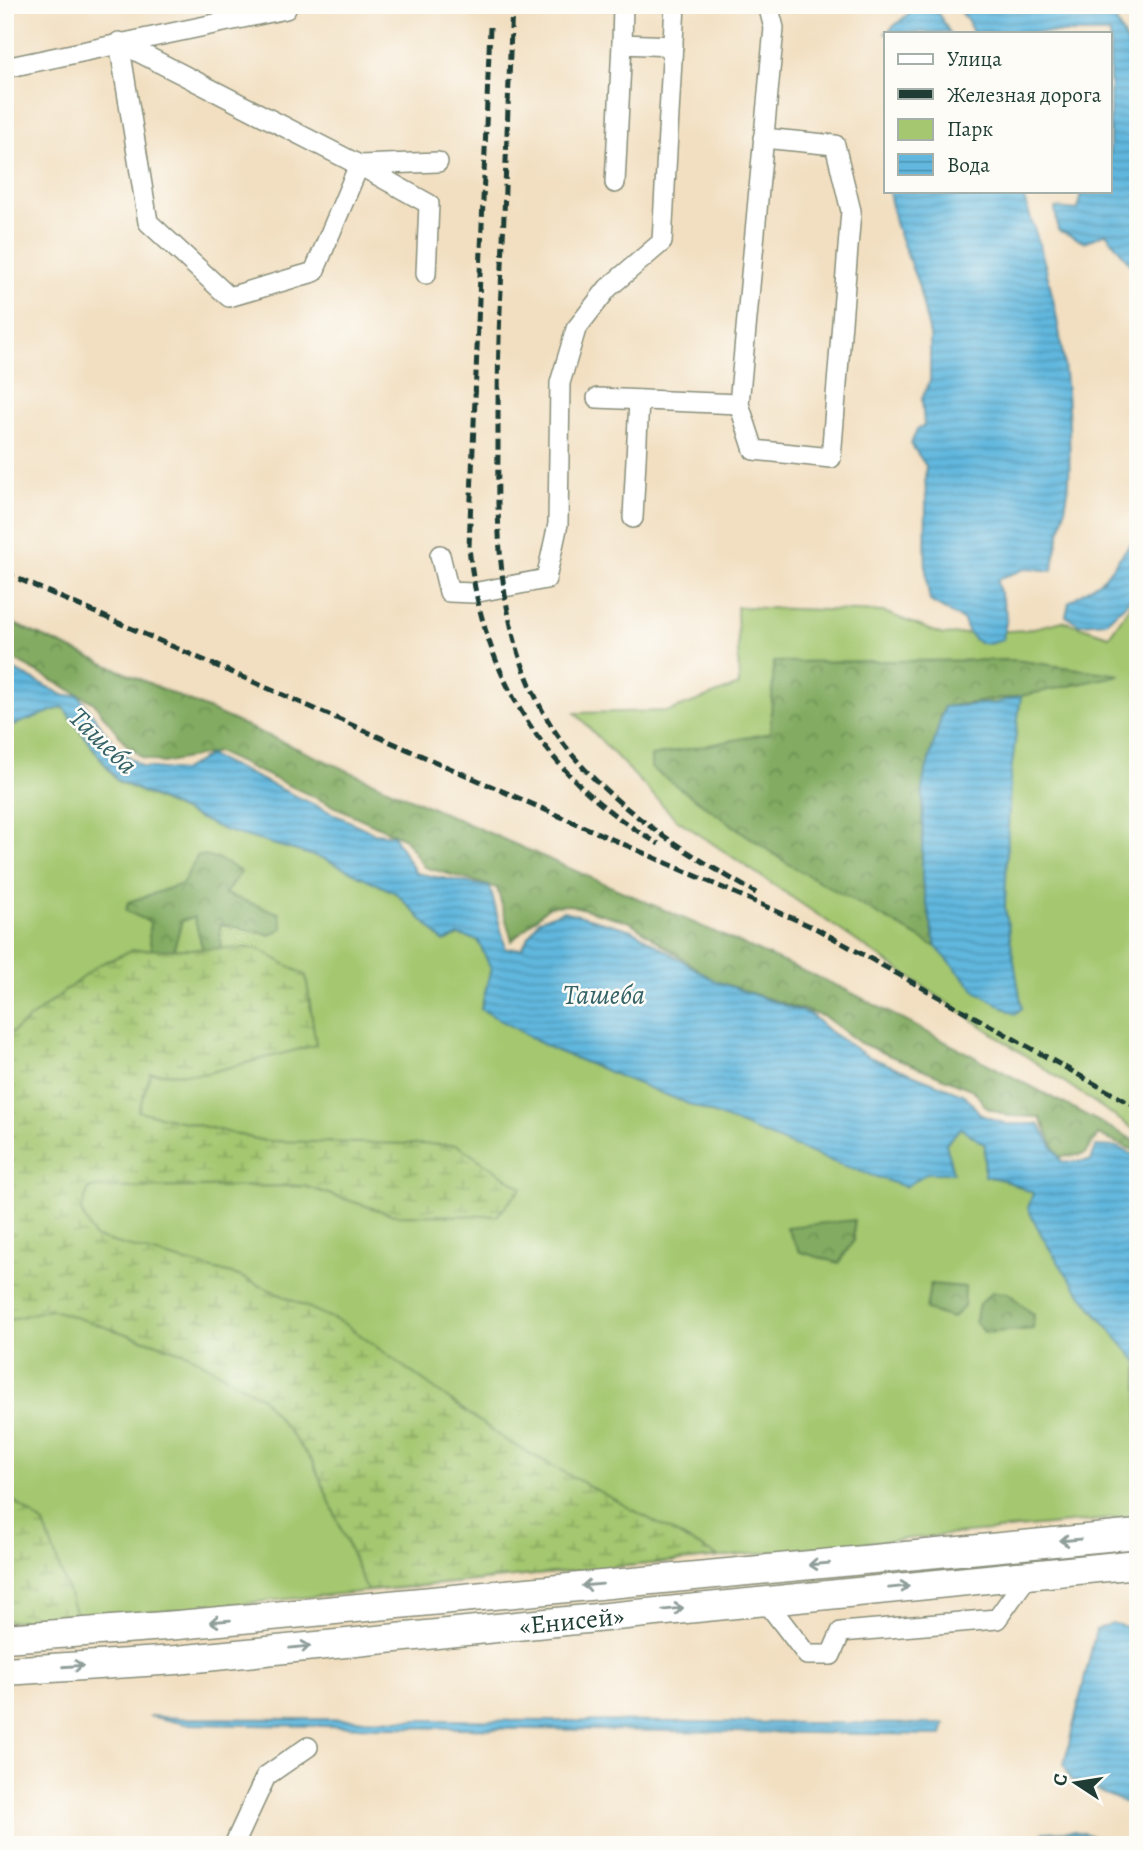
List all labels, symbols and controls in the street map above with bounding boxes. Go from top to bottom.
legend [884,32,1112,192]
text: Улица [947,45,1002,73]
text: Железная дорога [947,81,1102,109]
text: Парк [947,115,993,143]
text: Вода [947,151,990,179]
water label: Ташеба [60,699,146,783]
water label: Ташеба [563,976,645,1014]
one-way arrow [1059,1534,1082,1547]
one-way arrow [808,1557,831,1570]
one-way arrow [582,1579,604,1592]
one-way arrow [887,1580,910,1593]
street label: «Енисей» [518,1598,626,1643]
one-way arrow [661,1602,683,1615]
one-way arrow [209,1615,231,1628]
one-way arrow [288,1640,311,1653]
one-way arrow [62,1660,85,1673]
north arrow [1042,1748,1112,1818]
text: С [1046,1771,1074,1788]

